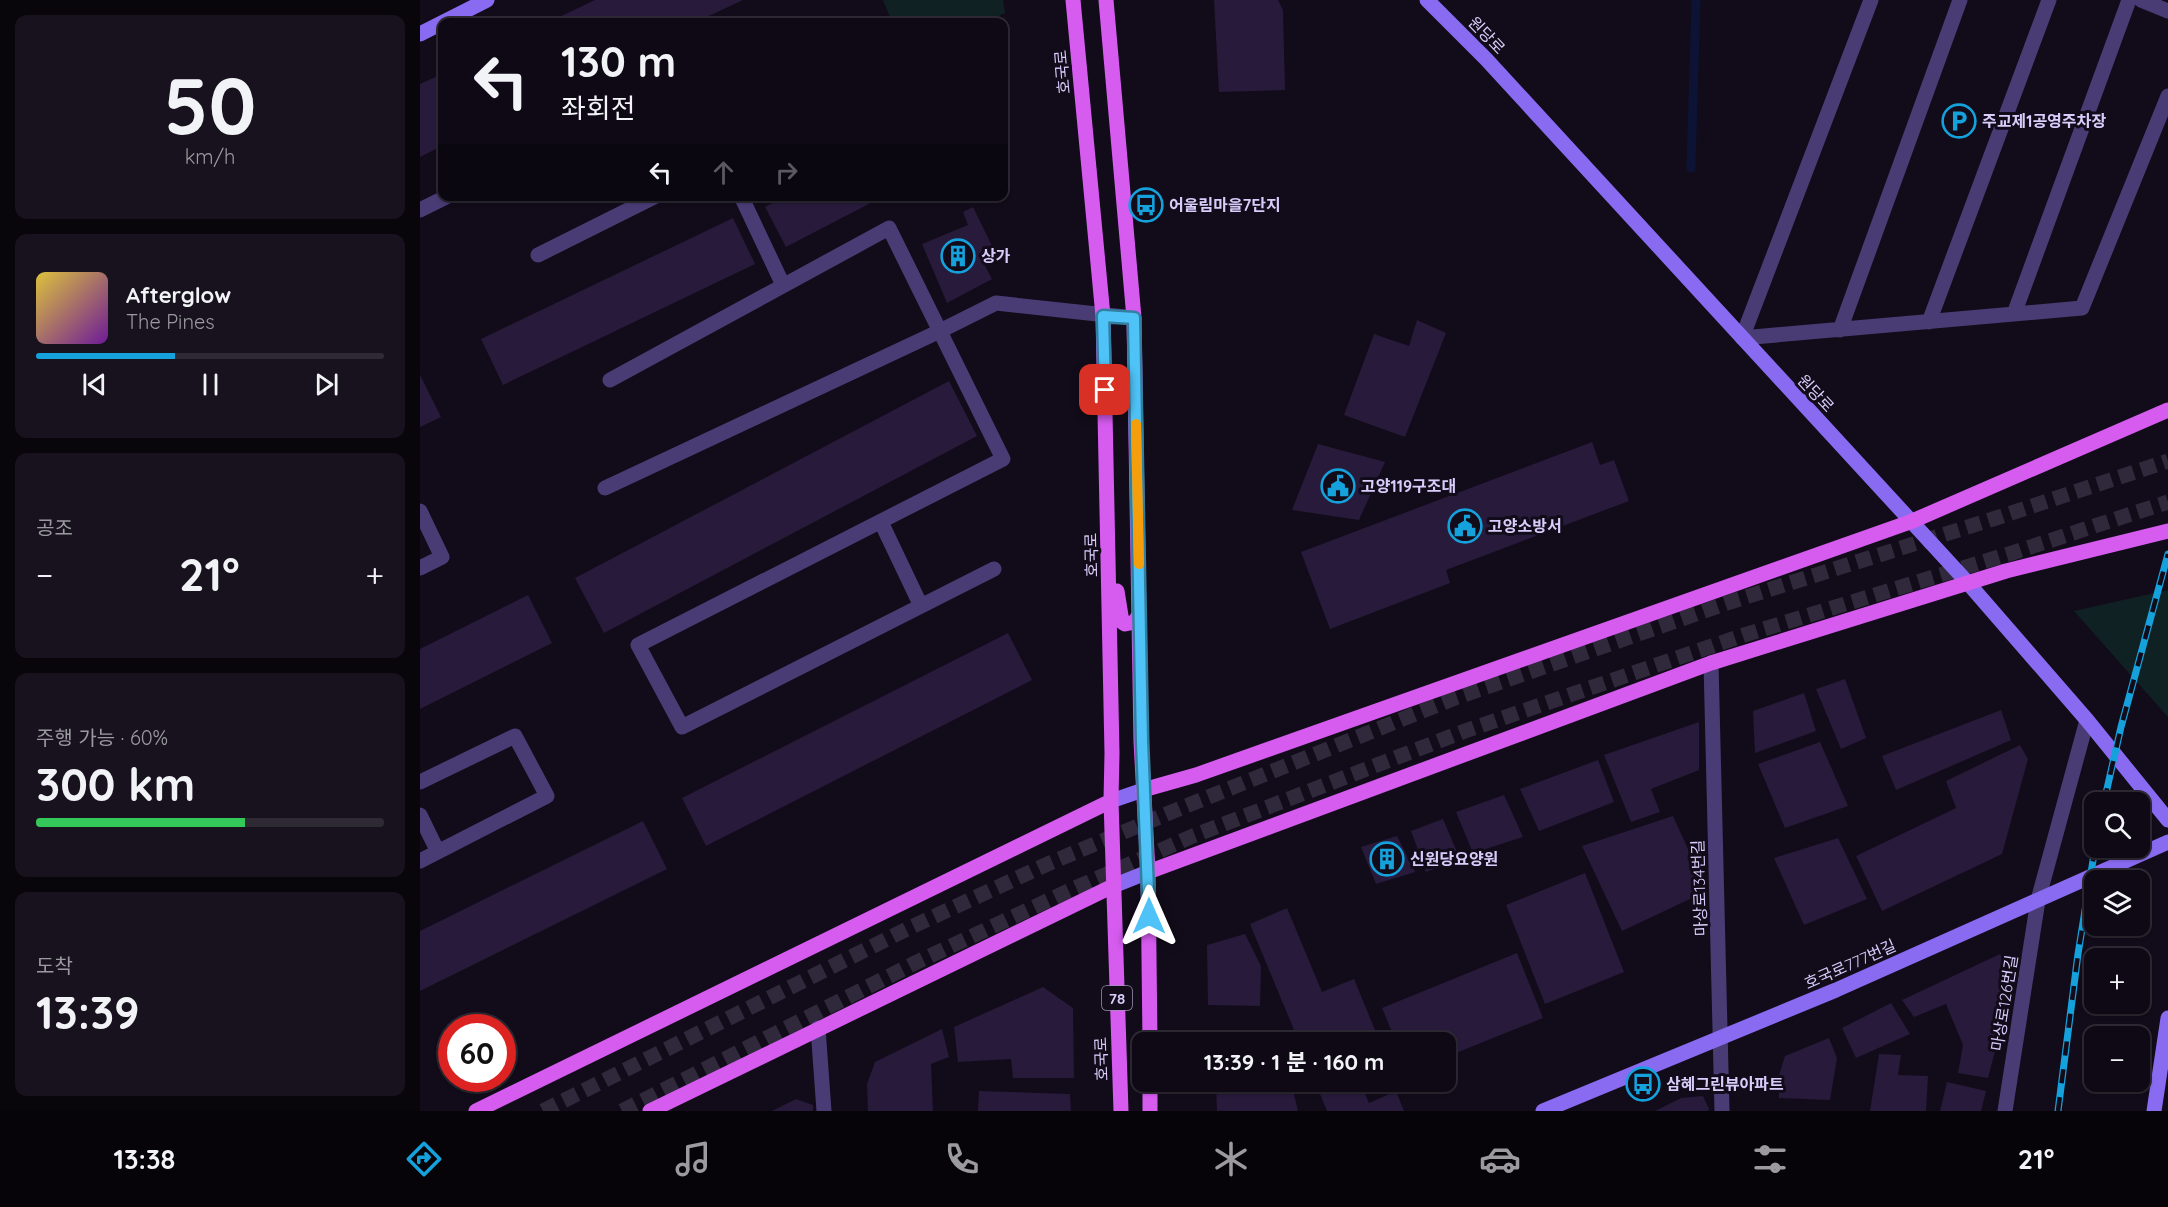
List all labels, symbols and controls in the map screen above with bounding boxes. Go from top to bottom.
street label: 원당로 [1464,12,1510,58]
text: 130 m [561,35,676,88]
icon: left [462,42,540,120]
street label: 호국로 [1050,49,1074,95]
text: 50 [164,56,256,154]
text: 좌회전 [561,91,636,125]
parking icon: 주교제1공영주차장 [1941,103,1977,139]
place label: 주교제1공영주차장 [1982,111,2106,131]
text: km/h [185,144,235,169]
icon: left [644,156,677,189]
icon: ahead [707,156,740,189]
icon: right [770,156,803,189]
bus stop icon: 어울림마을7단지 [1128,187,1164,223]
place label: 어울림마을7단지 [1169,195,1281,215]
building icon: 상가 [940,238,976,274]
place label: 상가 [981,246,1011,266]
text: Afterglow [126,281,231,309]
text: The Pines [126,309,215,334]
pin [1079,364,1130,415]
icon: previous [78,368,111,401]
icon: pause [194,368,227,401]
icon: next [310,368,343,401]
street label: 원당로 [1794,370,1839,416]
icon: arrive [1088,373,1121,406]
public building icon: 고양119구조대 [1320,468,1356,504]
place label: 고양119구조대 [1361,476,1456,496]
public building icon: 고양소방서 [1447,508,1483,544]
text: 공조 [36,515,73,540]
place label: 고양소방서 [1488,516,1562,536]
street label: 호국로 [1081,532,1101,577]
text: 21° [179,546,240,602]
text: − [36,554,53,595]
text: + [365,554,384,595]
text: 주행 가능 · 60% [36,725,168,750]
text: 300 km [36,756,195,812]
map controls [2084,792,2150,1092]
button: search [2084,792,2150,858]
street label: 마상로134번길 [1687,840,1711,936]
building icon: 신원당요양원 [1369,841,1405,877]
place label: 신원당요양원 [1410,849,1498,869]
button: layers [2084,870,2150,936]
position arrow [1117,884,1181,948]
street label: 호국로777번길 [1801,935,1899,993]
button: + [2084,948,2150,1014]
text: 도착 [36,953,73,978]
street label: 마상로126번길 [1987,954,2021,1052]
text: 13:39 [36,984,140,1040]
road number: 78 [1102,986,1132,1010]
speed limit sign: 60 [438,1014,516,1092]
button: − [2084,1026,2150,1092]
street label: 호국로 [1090,1036,1112,1081]
text: 13:39 · 1 분 · 160 m [1204,1048,1384,1076]
bus stop icon: 삼혜그린뷰아파트 [1625,1066,1661,1102]
place label: 삼혜그린뷰아파트 [1666,1074,1784,1094]
icon: directions [403,1138,445,1180]
icon: music [672,1138,714,1180]
icon: phone [941,1138,983,1180]
icon: climate [1210,1138,1252,1180]
icon: car [1479,1138,1521,1180]
icon: filters [1749,1138,1791,1180]
text: 13:38 [114,1142,175,1176]
text: 21° [2018,1142,2054,1176]

